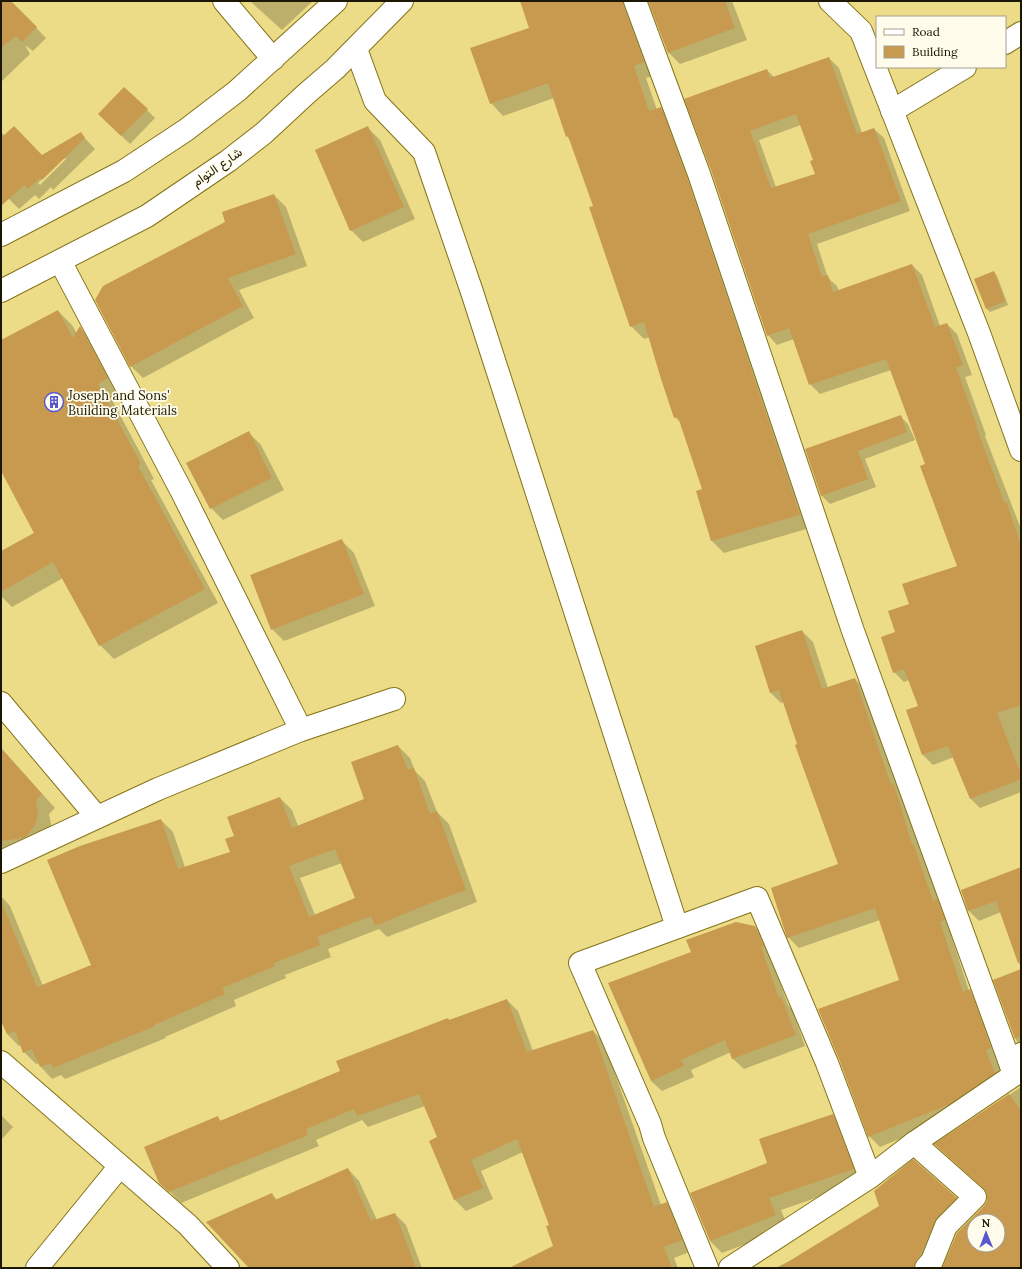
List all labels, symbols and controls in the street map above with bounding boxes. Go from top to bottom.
legend [876,16,1006,68]
text: Road [912,24,940,39]
text: Building [912,44,958,59]
street label: شارع التوام [189,144,246,191]
place label: Joseph and Sons' Building Materials [67,387,177,419]
building icon: Joseph and Sons' Building Materials [43,391,65,413]
north arrow [966,1213,1006,1253]
text: N [981,1216,991,1230]

